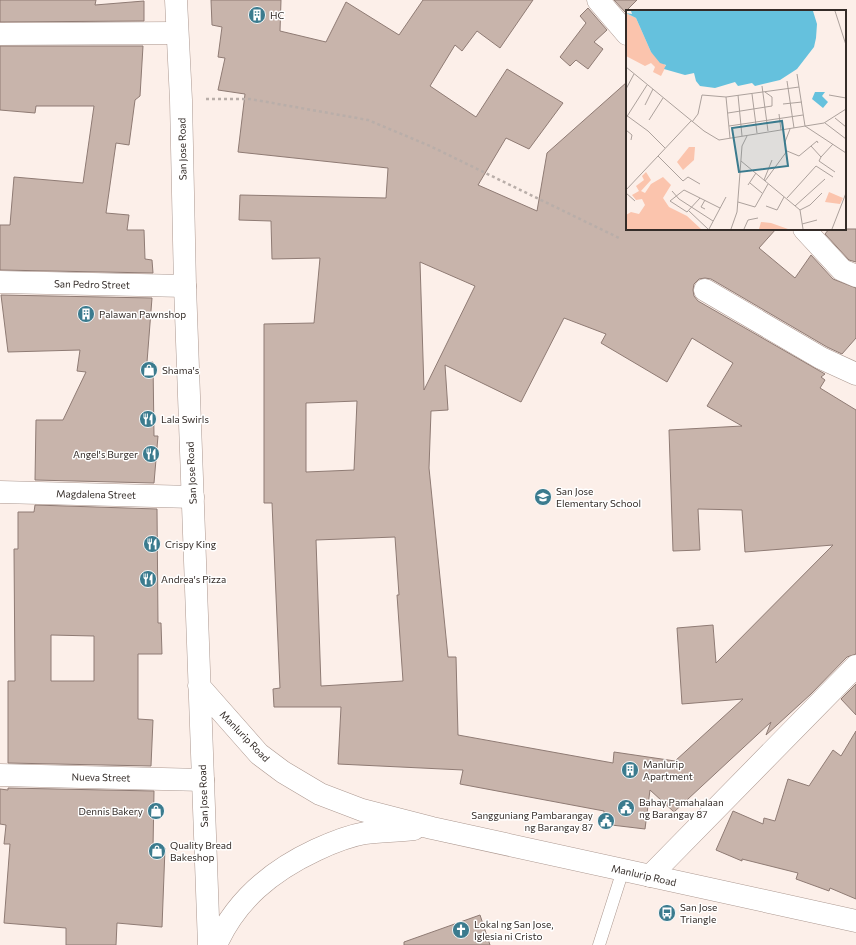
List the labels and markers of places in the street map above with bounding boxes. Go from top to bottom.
building icon: HC [247,5,267,25]
place label: HC [270,9,284,21]
building icon: Palawan Pawnshop [76,304,96,324]
place label: Palawan Pawnshop [99,308,186,320]
shop icon: Shama's [139,360,159,380]
place label: Shama's [162,364,200,376]
restaurant icon: Lala Swirls [138,409,158,429]
place label: Lala Swirls [161,413,209,425]
restaurant icon: Angel's Burger [141,444,161,464]
place label: Angel's Burger [73,448,138,460]
place label: San Jose Elementary School [556,485,641,509]
school or university icon: San Jose Elementary School [533,487,553,507]
restaurant icon: Crispy King [142,534,162,554]
place label: Crispy King [165,538,217,550]
restaurant icon: Andrea's Pizza [138,569,158,589]
place label: Andrea's Pizza [161,573,226,585]
place label: Manlurip Apartment [643,758,693,782]
building icon: Manlurip Apartment [620,760,640,780]
place label: Bahay Pamahalaan ng Barangay 87 [639,796,724,820]
public building icon: Bahay Pamahalaan ng Barangay 87 [616,798,636,818]
shop icon: Dennis Bakery [146,801,166,821]
place label: Dennis Bakery [79,805,143,817]
place label: Sangguniang Pambarangay ng Barangay 87 [471,809,593,833]
public building icon: Sangguniang Pambarangay ng Barangay 87 [596,811,616,831]
place label: Quality Bread Bakeshop [170,839,232,863]
shop icon: Quality Bread Bakeshop [147,841,167,861]
place label: San Jose Triangle [680,901,717,925]
bus stop icon: San Jose Triangle [657,903,677,923]
place label: Lokal ng San Jose, Iglesia ni Cristo [474,918,553,942]
church icon: Lokal ng San Jose, Iglesia ni Cristo [451,920,471,940]

